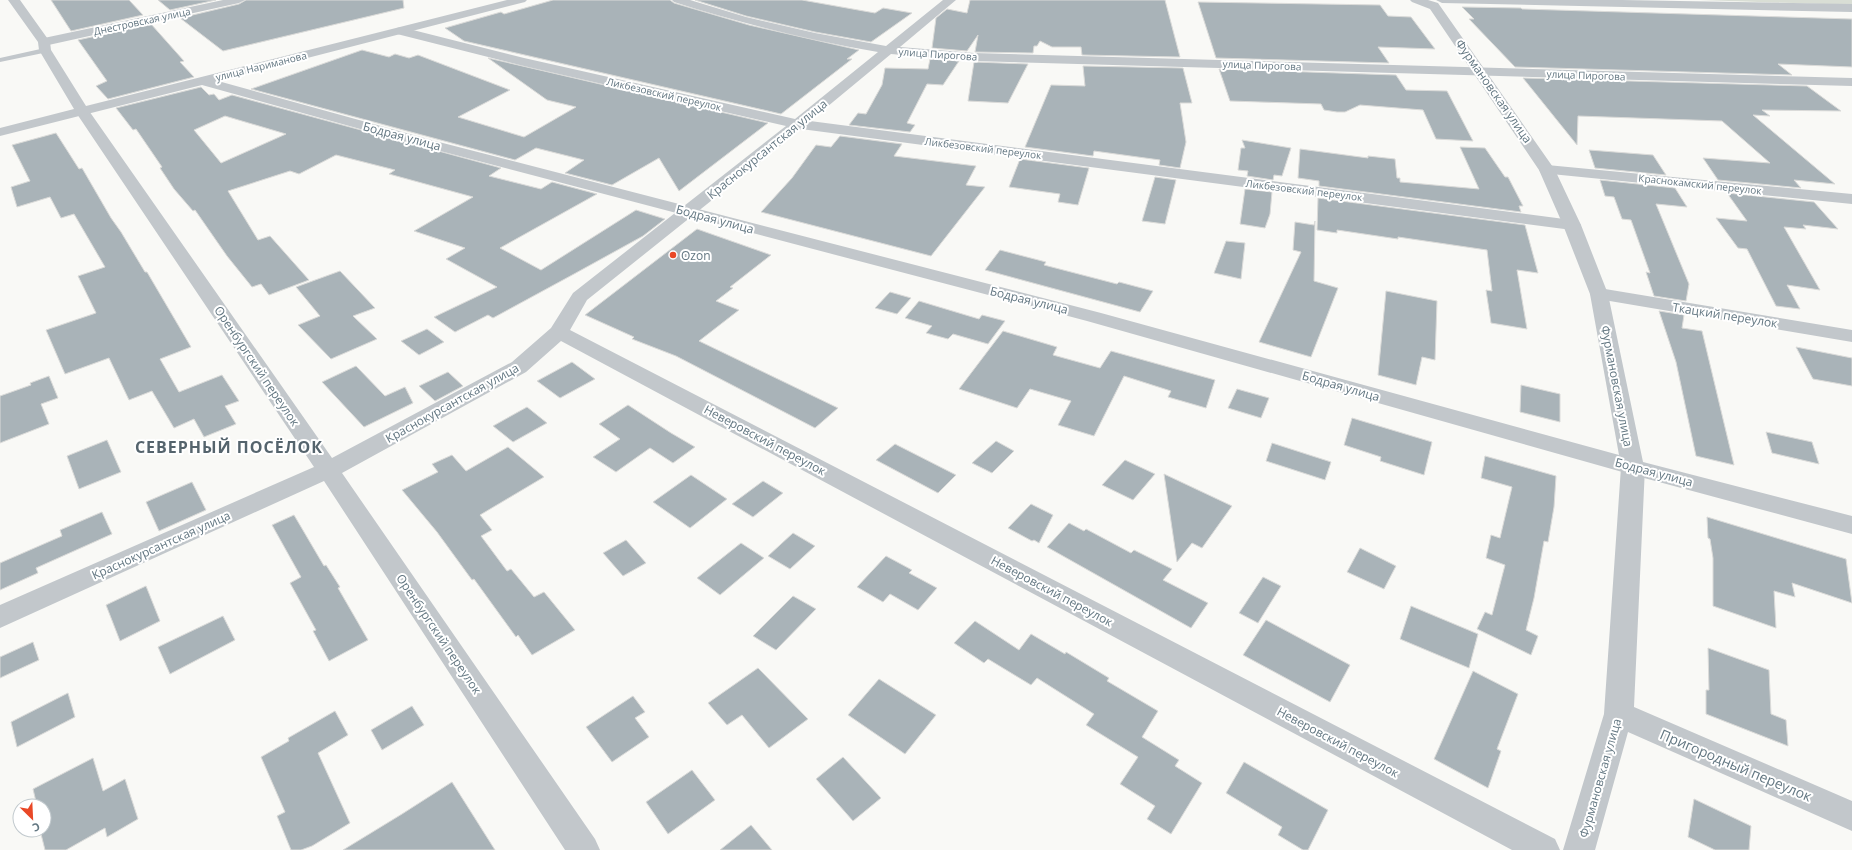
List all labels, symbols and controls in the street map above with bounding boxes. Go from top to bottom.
street label: Днестровская улица [92,4,192,38]
street label: Фурмановская улица [1452,36,1536,146]
street label: улица Пирогова [898,44,978,64]
street label: улица Нариманова [214,48,308,84]
street label: улица Пирогова [1222,57,1302,73]
street label: улица Пирогова [1546,67,1626,83]
street label: Ликбезовский переулок [605,74,724,114]
street label: Краснокурсантская улица [703,95,831,203]
street label: Бодрая улица [361,117,443,155]
street label: Ликбезовский переулок [924,134,1043,162]
street label: Краснокамский переулок [1638,171,1763,198]
street label: Ликбезовский переулок [1245,176,1364,204]
street label: Бодрая улица [674,200,756,238]
place label: Ozon [681,247,711,264]
marker: Ozon [668,250,678,260]
street label: Бодрая улица [988,282,1070,318]
street label: Ткацкий переулок [1671,298,1780,332]
street label: Оренбургский переулок [210,303,304,430]
street label: Фурмановская улица [1597,324,1637,448]
street label: Краснокурсантская улица [382,359,522,447]
street label: Бодрая улица [1300,367,1382,405]
street label: Неверовский переулок [701,401,830,480]
district label: СЕВЕРНЫЙ ПОСЁЛОК [135,436,323,458]
street label: Бодрая улица [1613,453,1695,491]
street label: Краснокурсантская улица [89,507,233,583]
street label: Неверовский переулок [988,552,1117,631]
street label: Оренбургский переулок [392,571,486,698]
street label: Неверовский переулок [1274,703,1403,782]
street label: Фурмановская улица [1575,716,1625,840]
street label: Пригородный переулок [1657,724,1815,806]
north arrow [12,798,52,838]
text: С [30,819,43,836]

